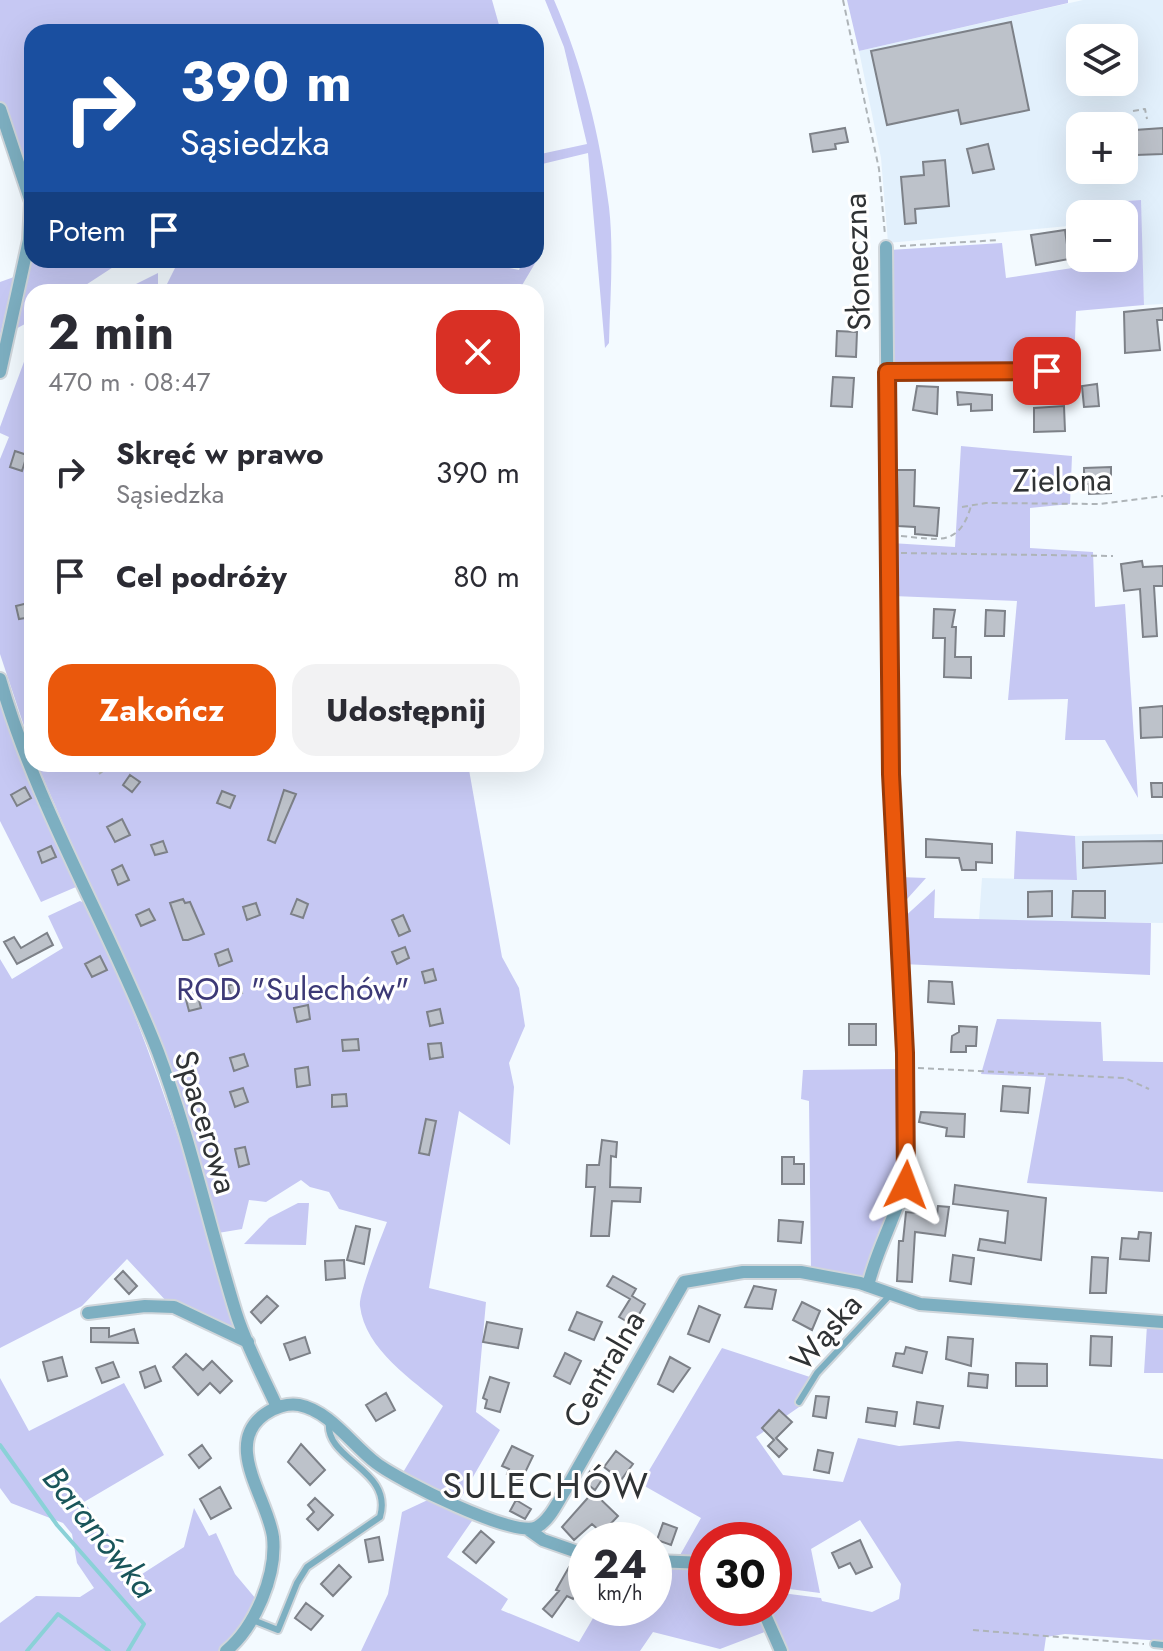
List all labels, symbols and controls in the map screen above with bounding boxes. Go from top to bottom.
map controls [1066,24,1138,272]
button: layers [1066,24,1138,96]
text: 390 m [180,41,352,122]
icon: right [48,56,152,160]
button: + [1066,112,1138,184]
text: Sąsiedzka [180,116,330,168]
street label: Słoneczna [832,192,882,332]
button: − [1066,200,1138,272]
icon: arrive [142,208,186,252]
text: Potem [48,209,126,252]
text: 2 min [48,298,174,367]
button: close [436,310,520,394]
pin [1013,337,1081,405]
icon: arrive [1025,349,1069,393]
text: 470 m · 08:47 [48,363,210,401]
text: Skręć w prawo [116,432,324,475]
icon: right [48,450,92,494]
text: 390 m [436,451,520,494]
street label: Zielona [1012,456,1112,504]
text: Sąsiedzka [116,475,224,513]
icon: arrive [48,554,92,598]
text: Cel podróży [116,555,287,598]
text: 80 m [453,555,520,598]
button: Zakończ [48,664,276,756]
button: Udostępnij [292,664,520,756]
park label: ROD "Sulechów" [176,966,410,1012]
street label: Spacerowa [162,1045,250,1199]
position arrow [864,1143,948,1227]
street label: Wąska [779,1283,873,1381]
street label: Centralna [552,1302,656,1436]
water label: Baranówka [31,1456,168,1609]
district label: SULECHÓW [442,1459,650,1511]
speed limit sign: 30 [688,1522,792,1626]
text: 24 [593,1535,647,1593]
text: km/h [597,1579,643,1608]

